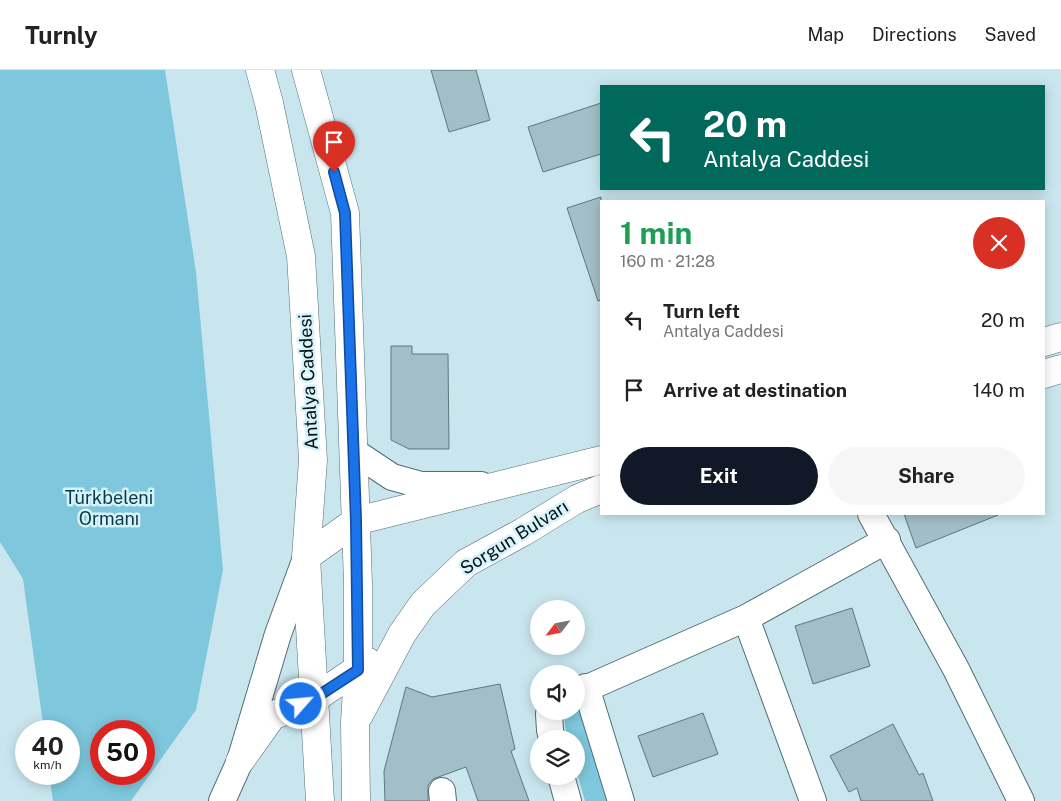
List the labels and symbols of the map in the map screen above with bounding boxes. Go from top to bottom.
pin [313,121,355,172]
street label: Antalya Caddesi [294,314,322,450]
park label: Türkbeleni Ormanı [65,487,153,529]
street label: Sorgun Bulvarı [456,495,572,579]
north arrow [530,600,585,655]
position arrow [274,677,326,729]
speed limit sign: 50 [90,720,155,785]

